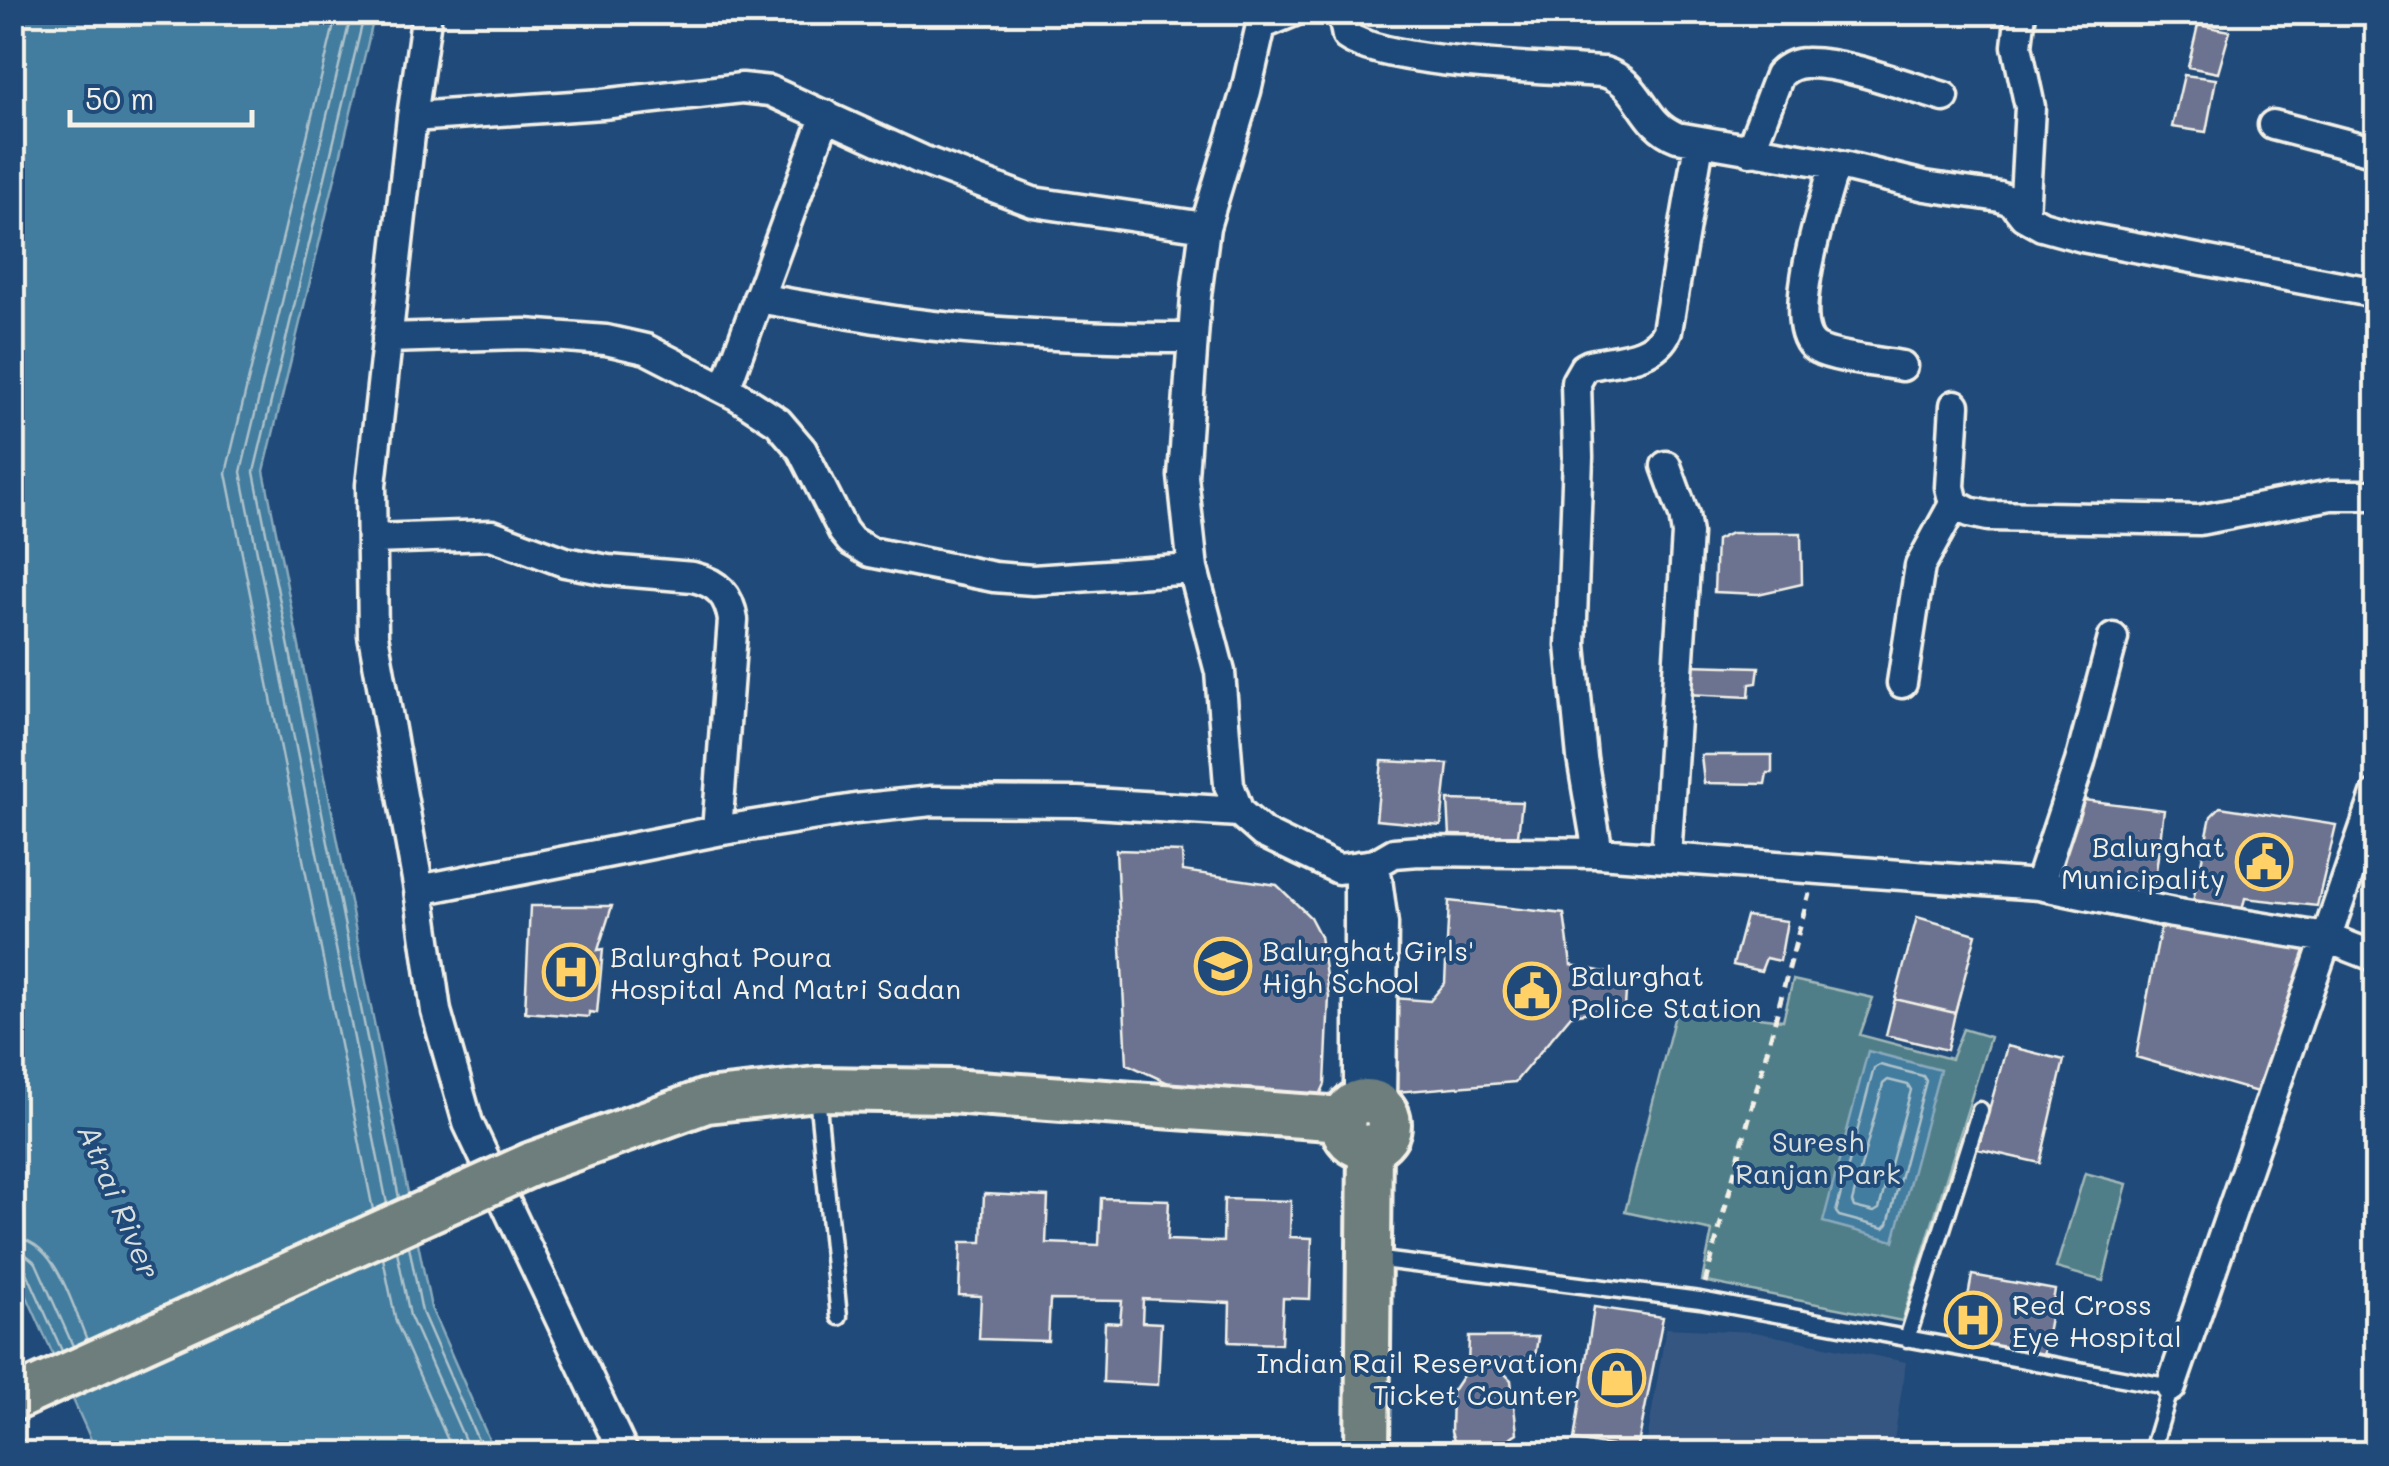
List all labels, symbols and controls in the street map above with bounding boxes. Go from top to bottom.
scale bar [70,65,252,127]
text: 50 m [85,78,155,118]
place label: Balurghat Municipality [2061,828,2225,896]
public building icon: Balurghat Municipality [2234,832,2294,892]
place label: Balurghat Girls' High School [1262,932,1474,1000]
school or university icon: Balurghat Girls' High School [1193,936,1253,996]
place label: Balurghat Poura Hospital And Matri Sadan [610,938,961,1006]
hospital icon: Balurghat Poura Hospital And Matri Sadan [541,942,601,1002]
place label: Balurghat Police Station [1571,957,1762,1025]
public building icon: Balurghat Police Station [1502,961,1562,1021]
water label: Atrai River [69,1118,171,1284]
park label: Suresh Ranjan Park [1735,1123,1901,1191]
place label: Red Cross Eye Hospital [2012,1286,2182,1354]
hospital icon: Red Cross Eye Hospital [1943,1290,2003,1350]
place label: Indian Rail Reservation Ticket Counter [1257,1344,1578,1412]
shop icon: Indian Rail Reservation Ticket Counter [1587,1348,1647,1408]

